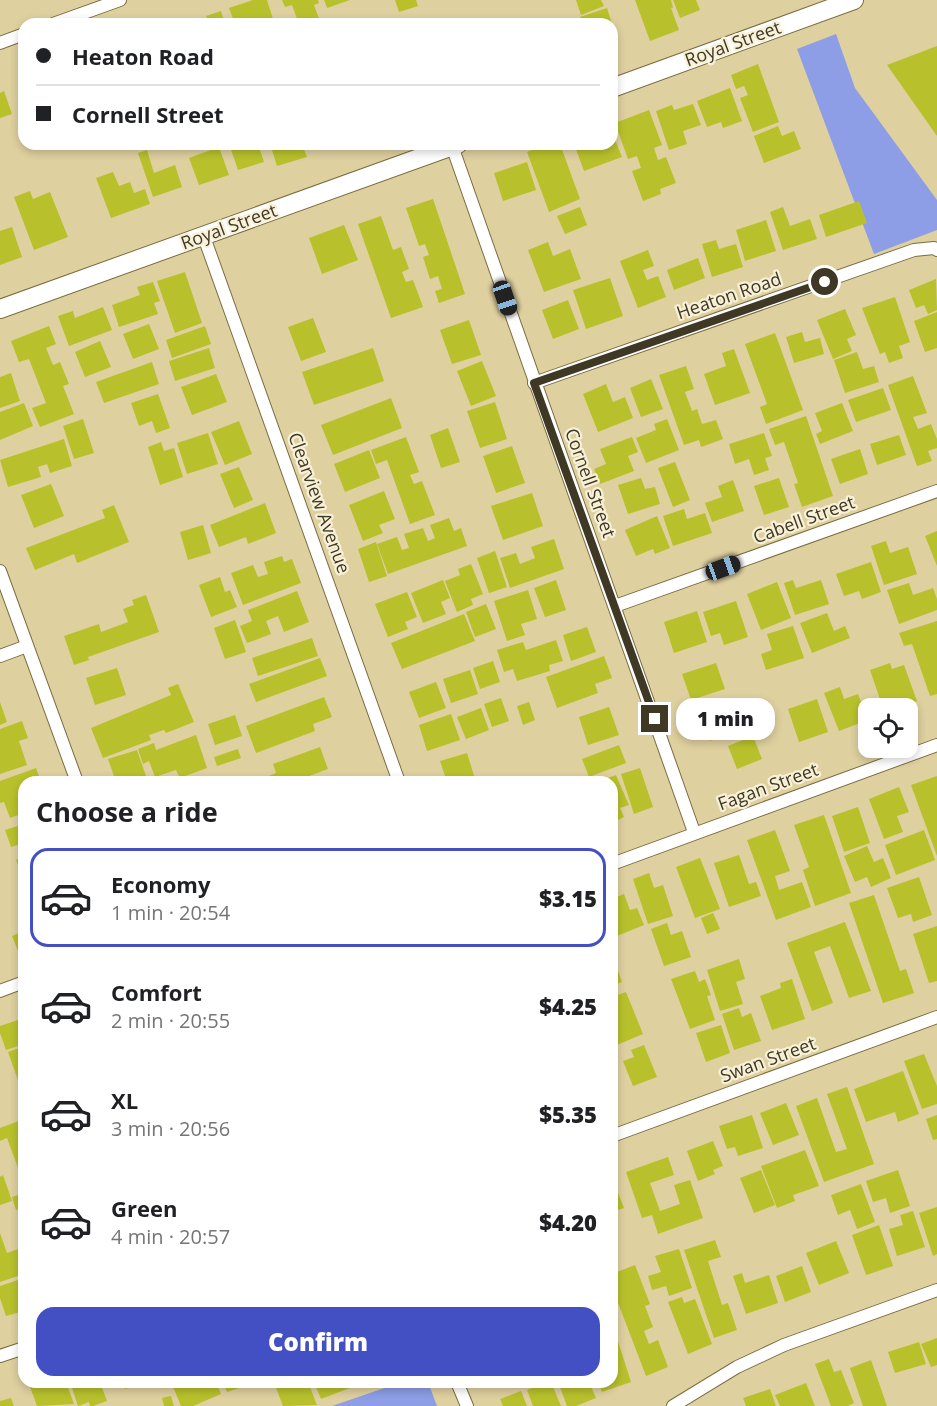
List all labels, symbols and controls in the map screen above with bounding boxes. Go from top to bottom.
street label: Royal Street [681,15,784,72]
text: Heaton Road [72,41,214,71]
text: Cornell Street [72,99,223,129]
street label: Royal Street [177,198,280,255]
street label: Heaton Road [673,266,784,324]
route start [811,268,838,295]
car [491,278,519,318]
street label: Cornell Street [560,425,622,541]
street label: Clearview Avenue [283,429,357,576]
street label: Cabell Street [750,490,858,549]
car [703,553,743,583]
callout: 1 min [676,698,775,740]
map controls [858,698,918,758]
button: locate [858,698,918,758]
route end [641,705,668,732]
text: 1 min [697,705,754,732]
street label: Fagan Street [714,757,821,815]
text: Choose a ride [36,793,218,830]
text: Economy [111,869,210,899]
icon: car [39,871,93,925]
text: $3.15 [539,883,597,913]
text: 1 min · 20:54 [111,899,230,926]
text: Comfort [111,977,202,1007]
icon: car [39,979,93,1033]
text: $4.25 [539,991,597,1021]
text: 2 min · 20:55 [111,1007,230,1034]
street label: Swan Street [717,1031,819,1087]
text: XL [111,1085,138,1115]
icon: car [39,1087,93,1141]
text: $5.35 [539,1099,597,1129]
text: 3 min · 20:56 [111,1115,230,1142]
text: Green [111,1193,177,1223]
icon: car [39,1195,93,1249]
text: $4.20 [539,1207,597,1237]
text: 4 min · 20:57 [111,1223,230,1250]
button: Confirm [36,1307,600,1376]

